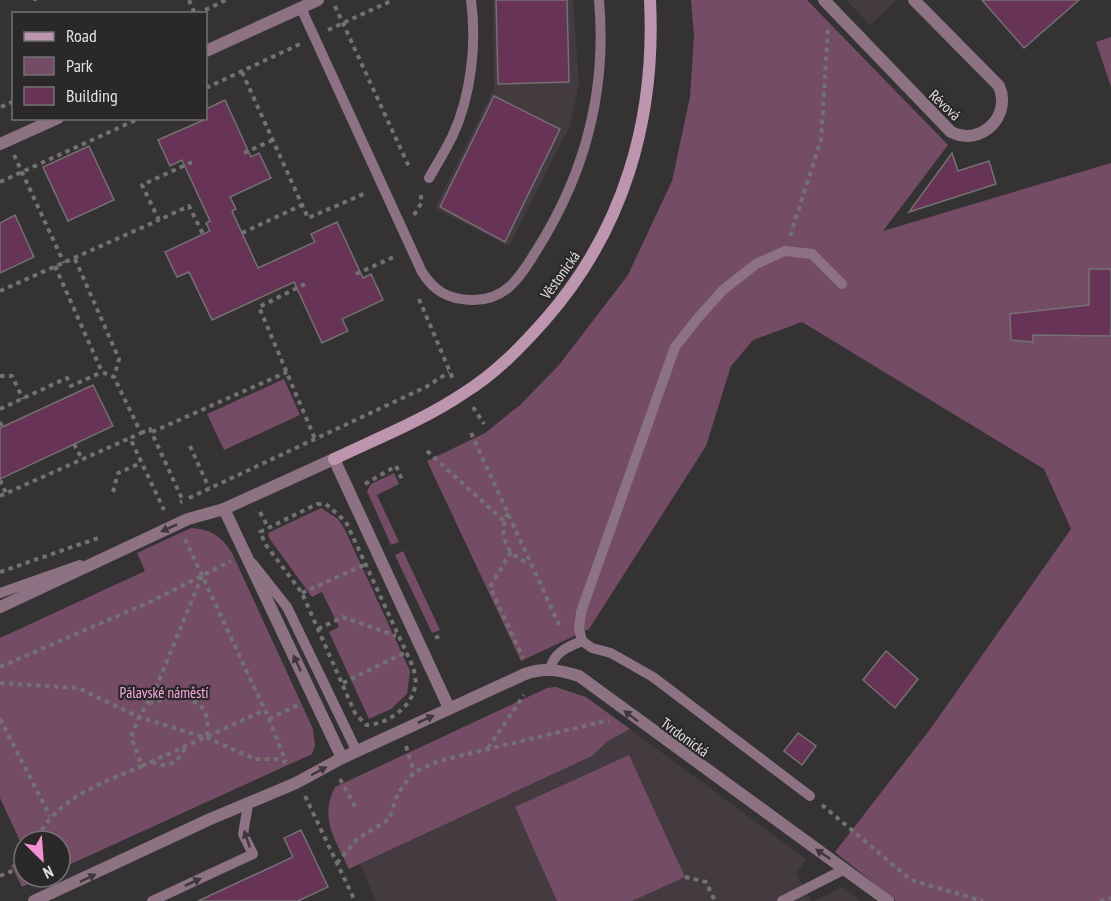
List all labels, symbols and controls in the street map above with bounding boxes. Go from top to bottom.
legend [12,12,207,120]
text: Road [66,24,97,47]
text: Park [66,54,93,77]
text: Building [66,84,118,107]
street label: Révová [925,86,965,124]
street label: Věstonická [536,247,584,304]
one-way arrow [159,523,177,533]
one-way arrow [292,654,302,672]
park label: Pálavské náměstí [119,683,209,702]
one-way arrow [624,710,639,722]
street label: Tvrdonická [657,713,713,761]
one-way arrow [417,715,434,724]
one-way arrow [310,766,327,776]
north arrow [12,829,72,889]
one-way arrow [242,830,251,848]
one-way arrow [816,848,832,860]
text: N [40,862,56,883]
one-way arrow [79,873,96,882]
one-way arrow [185,877,202,886]

